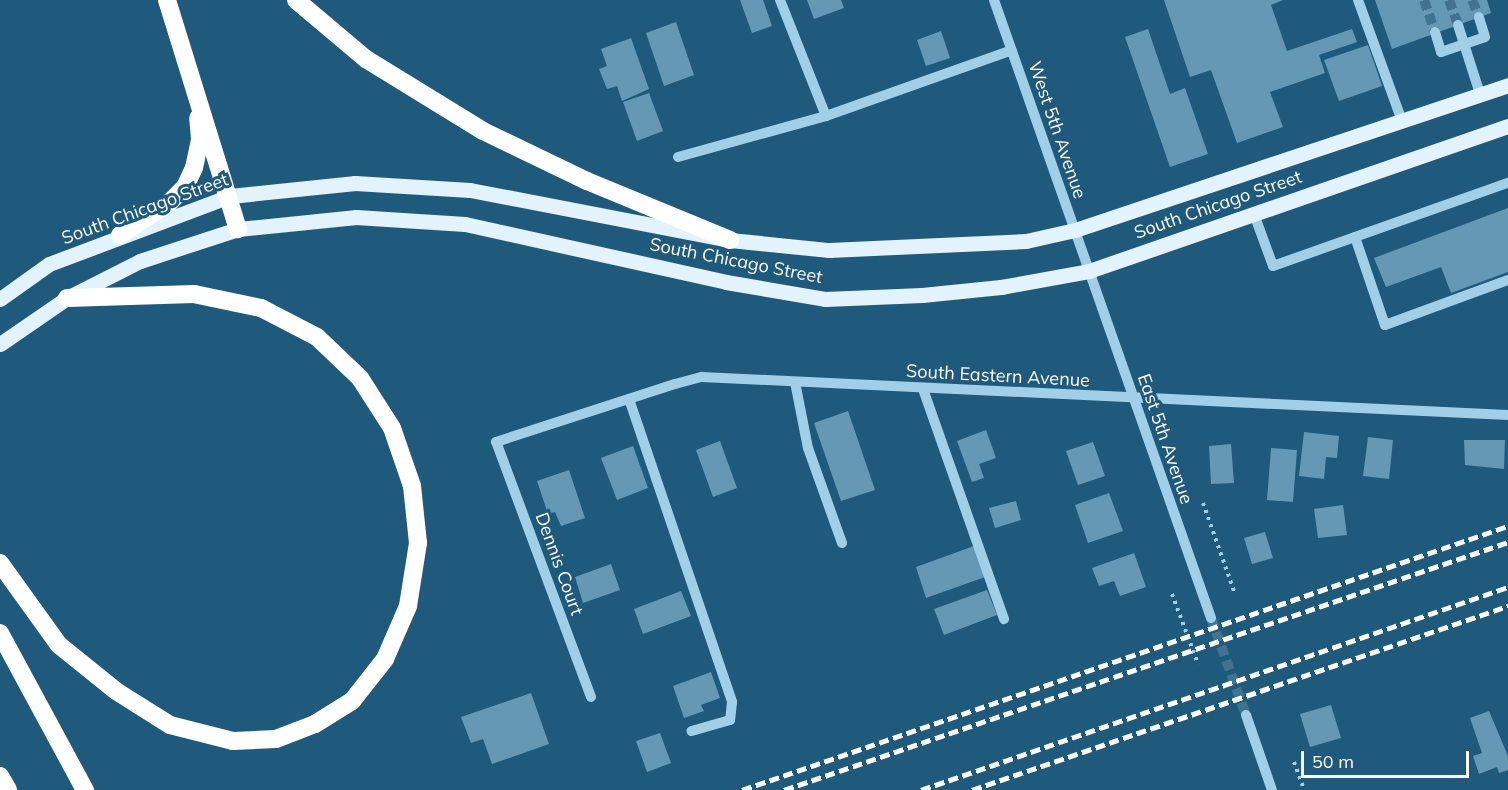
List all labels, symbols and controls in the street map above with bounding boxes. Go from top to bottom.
street label: West 5th Avenue [1023,59,1091,201]
street label: South Chicago Street [1131,166,1305,244]
street label: South Chicago Street [59,169,231,249]
street label: South Chicago Street [648,234,824,288]
street label: South Eastern Avenue [906,360,1090,392]
street label: East 5th Avenue [1133,371,1197,507]
street label: Dennis Court [530,510,588,618]
scale bar [1304,739,1472,777]
text: 50 m [1312,750,1354,773]

